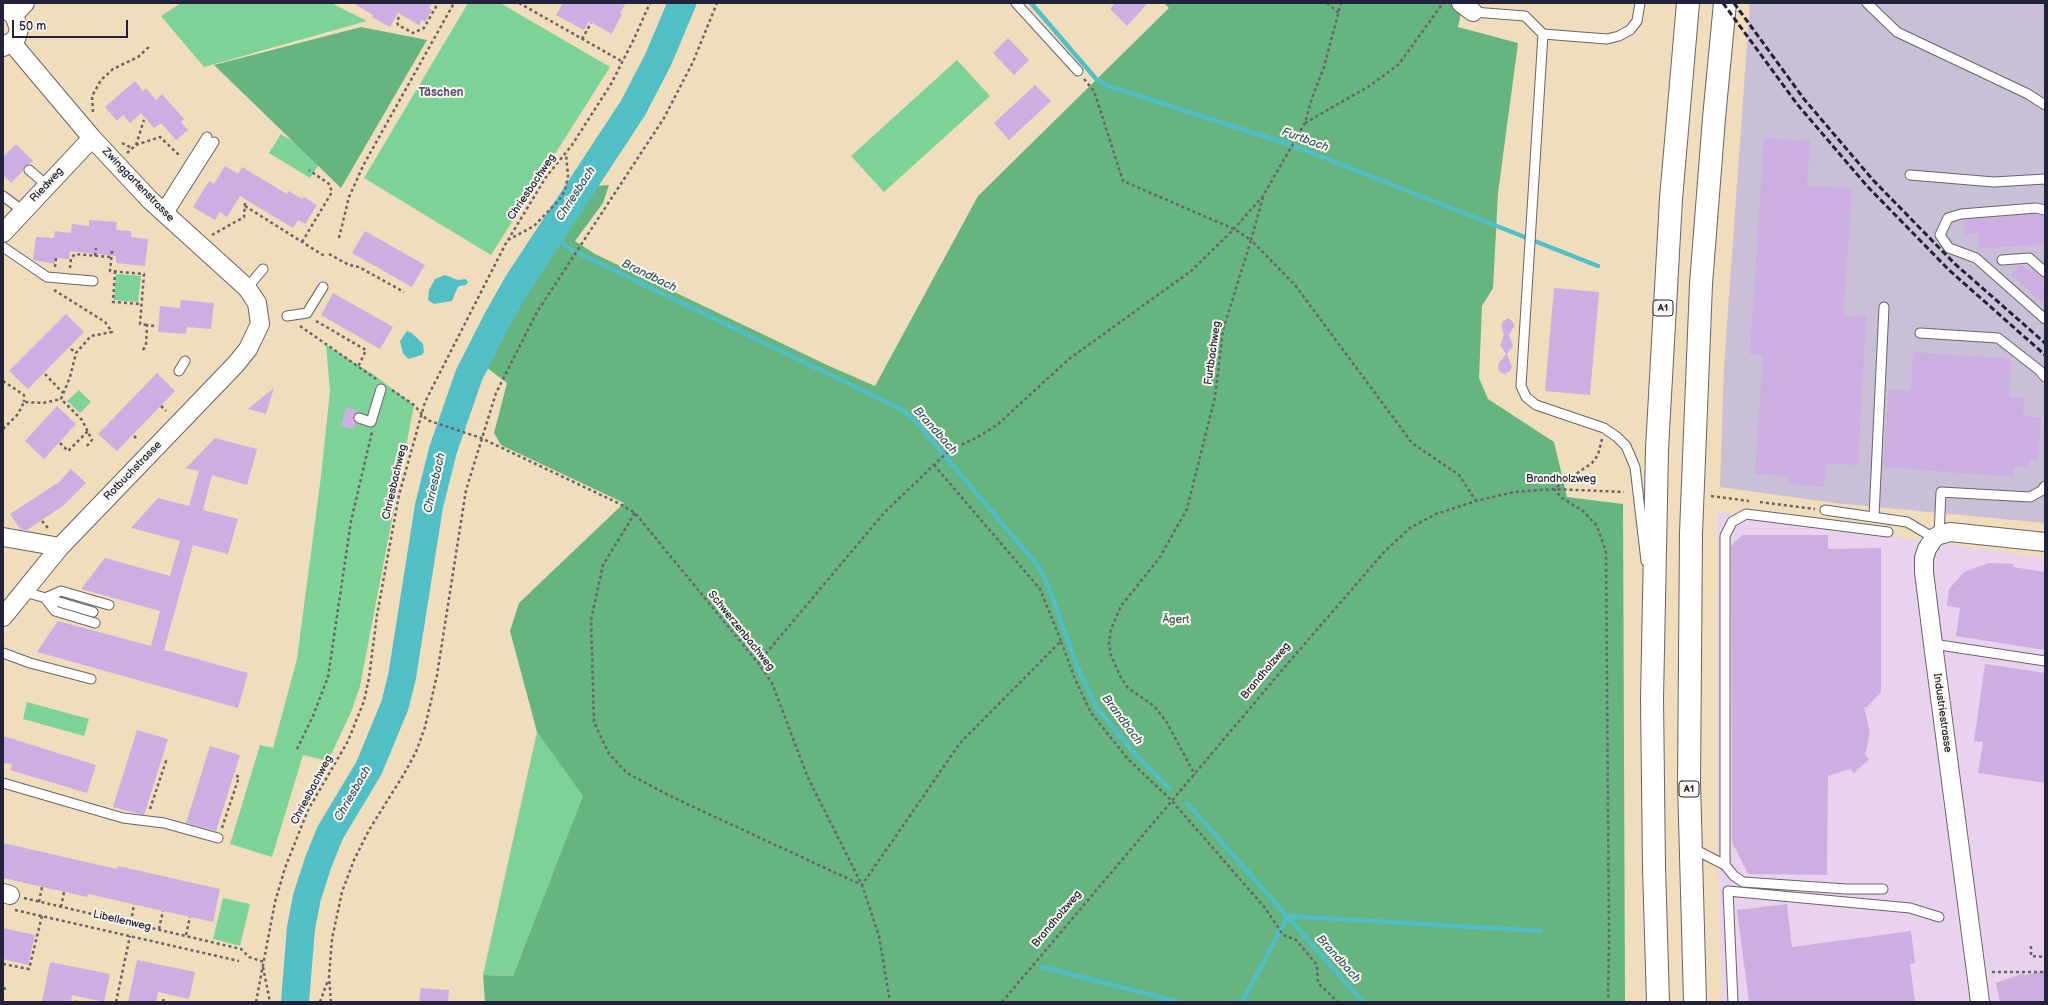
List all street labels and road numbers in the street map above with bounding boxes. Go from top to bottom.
street label: Zwinggartenstrasse [99,145,177,225]
street label: Chriesbachweg [505,151,559,223]
street label: Riedweg [28,165,66,205]
road number: A1 [1653,300,1673,316]
street label: Furtbachweg [1202,320,1224,386]
street label: Rotbuchstrasse [101,438,165,504]
street label: Chriesbachweg [380,443,410,521]
street label: Brandholzweg [1526,472,1596,486]
street label: Schwerzenbachweg [705,588,777,674]
street label: Brandholzweg [1238,640,1294,702]
street label: Industriestrasse [1930,672,1954,754]
street label: Chriesbachweg [288,753,336,827]
road number: A1 [1679,781,1699,797]
street label: Brandholzweg [1029,888,1085,950]
street label: Libellenweg [92,908,152,934]

